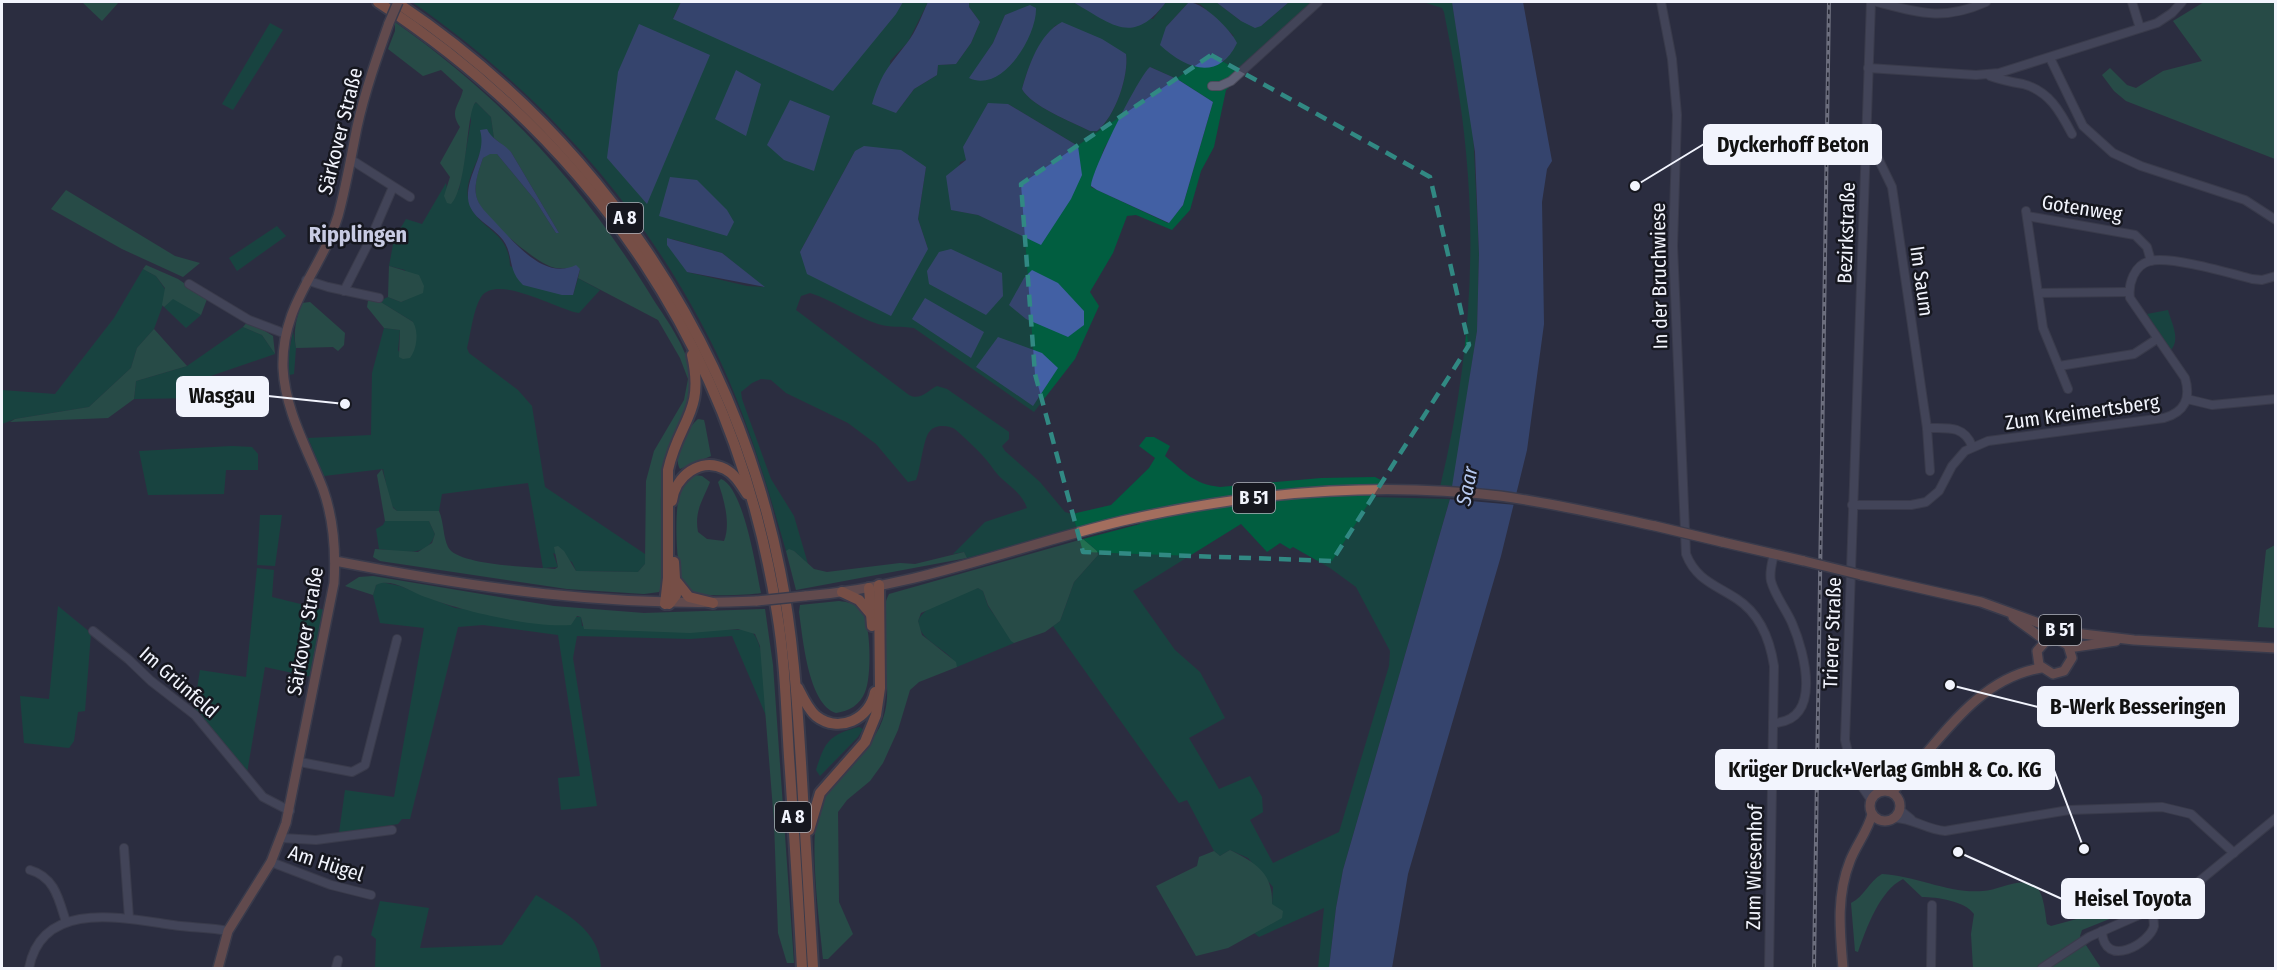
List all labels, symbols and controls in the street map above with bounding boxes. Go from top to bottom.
street label: Särkover Straße [313,65,367,197]
callout: Dyckerhoff Beton [1704,125,1881,164]
text: Dyckerhoff Beton [1717,132,1869,158]
street label: Bezirkstraße [1832,182,1860,284]
street label: Gotenweg [2040,190,2124,226]
street label: In der Bruchwiese [1646,202,1672,350]
road number: A 8 [607,203,643,233]
district label: Ripplingen [309,221,407,248]
street label: Im Saum [1905,244,1939,318]
callout: Wasgau [177,377,268,416]
text: Wasgau [189,383,255,409]
street label: Zum Kreimertsberg [2003,389,2161,435]
water label: Saar [1450,463,1484,509]
road number: B 51 [1233,483,1275,513]
street label: Särkover Straße [282,565,328,697]
street label: Trierer Straße [1818,577,1846,689]
road number: B 51 [2039,615,2081,645]
street label: Im Grünfeld [135,641,223,723]
callout: B-Werk Besseringen [2038,687,2238,726]
text: B-Werk Besseringen [2050,694,2226,720]
callout: Krüger Druck+Verlag GmbH & Co. KG [1716,750,2054,789]
text: Krüger Druck+Verlag GmbH & Co. KG [1728,757,2042,783]
road number: A 8 [775,802,811,832]
street label: Zum Wiesenhof [1741,802,1767,930]
street label: Am Hügel [285,840,367,886]
callout: Heisel Toyota [2062,879,2204,918]
text: Heisel Toyota [2074,886,2192,912]

